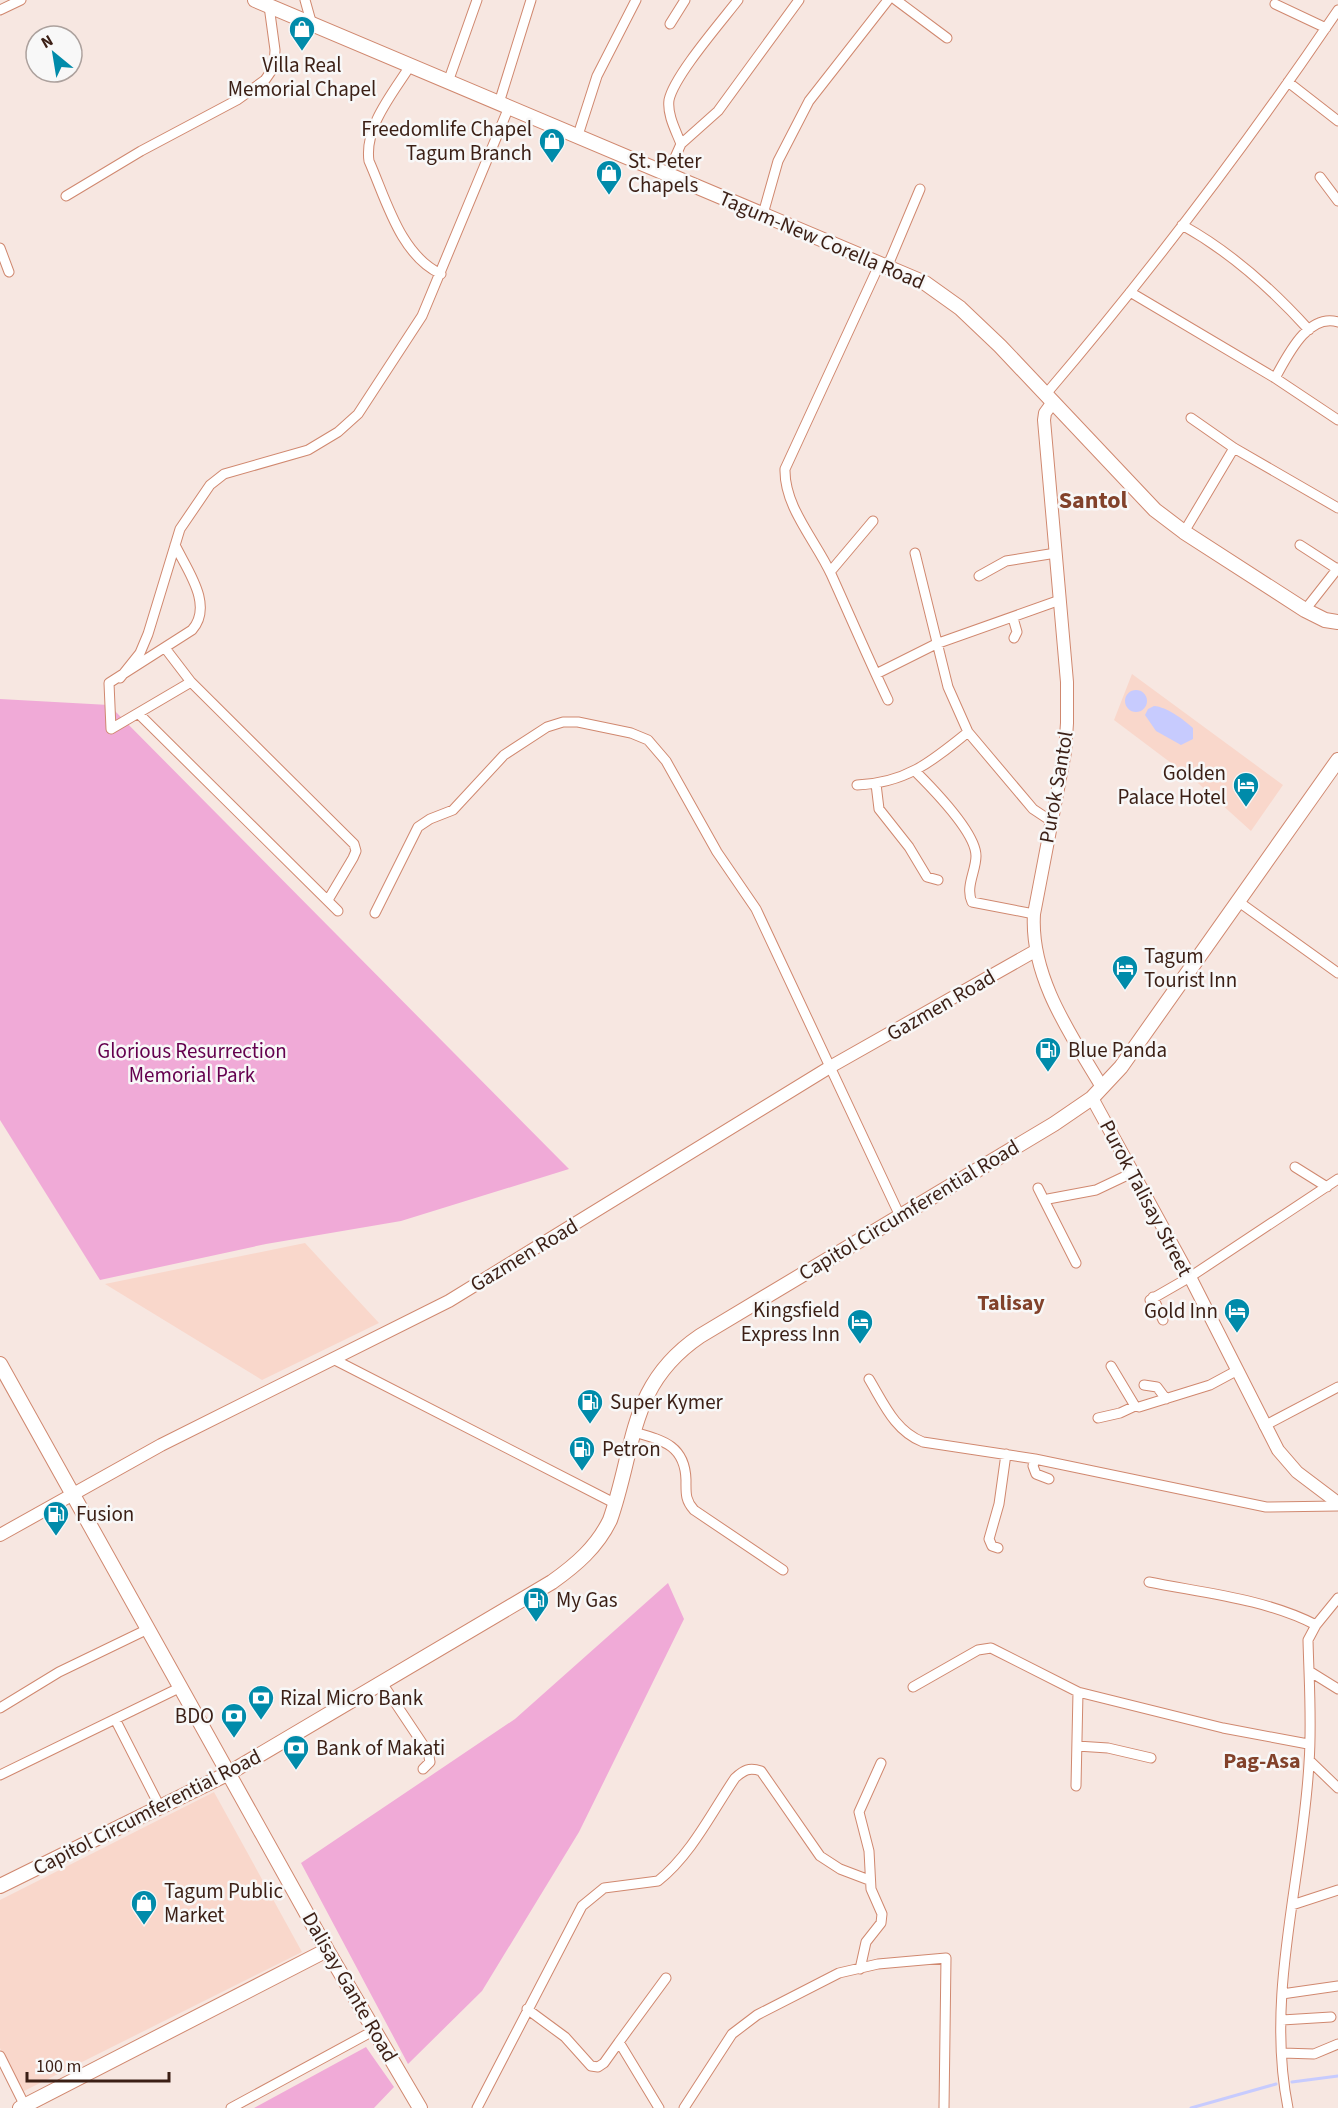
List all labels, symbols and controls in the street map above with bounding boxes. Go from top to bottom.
shop icon: Villa Real Memorial Chapel [287,14,317,52]
north arrow [24,24,84,84]
text: N [37,30,57,54]
place label: Villa Real Memorial Chapel [228,50,376,104]
place label: Freedomlife Chapel Tagum Branch [361,114,532,168]
shop icon: Freedomlife Chapel Tagum Branch [537,126,567,164]
place label: St. Peter Chapels [628,146,702,200]
shop icon: St. Peter Chapels [594,158,624,196]
street label: Tagum-New Corella Road [714,183,930,297]
district label: Santol [1059,483,1127,518]
street label: Purok Santol [1031,729,1081,845]
place label: Golden Palace Hotel [1117,758,1226,812]
hotel icon: Golden Palace Hotel [1231,770,1261,808]
place label: Tagum Tourist Inn [1144,941,1237,995]
hotel icon: Tagum Tourist Inn [1110,953,1140,991]
street label: Gazmen Road [881,962,1001,1048]
fuel station icon: Blue Panda [1033,1035,1063,1073]
place label: Blue Panda [1068,1035,1167,1065]
park label: Glorious Resurrection Memorial Park [97,1036,287,1090]
street label: Purok Talisay Street [1092,1114,1200,1282]
street label: Capitol Circumferential Road [793,1132,1025,1288]
street label: Gazmen Road [464,1211,584,1299]
district label: Talisay [977,1287,1045,1319]
place label: Kingsfield Express Inn [741,1295,840,1349]
place label: Gold Inn [1144,1296,1218,1326]
hotel icon: Gold Inn [1222,1296,1252,1334]
hotel icon: Kingsfield Express Inn [845,1307,875,1345]
fuel station icon: Super Kymer [575,1387,605,1425]
place label: Super Kymer [610,1387,724,1417]
fuel station icon: Petron [567,1434,597,1472]
place label: Petron [602,1434,661,1464]
fuel station icon: Fusion [41,1499,71,1537]
place label: Fusion [76,1499,134,1529]
fuel station icon: My Gas [521,1585,551,1623]
place label: My Gas [556,1585,618,1615]
bank icon: Rizal Micro Bank [246,1683,276,1721]
place label: Rizal Micro Bank [280,1683,424,1713]
place label: BDO [175,1701,214,1731]
bank icon: BDO [219,1701,249,1739]
bank icon: Bank of Makati [281,1733,311,1771]
place label: Bank of Makati [316,1733,445,1763]
street label: Capitol Circumferential Road [28,1741,266,1883]
district label: Pag-Asa [1223,1745,1301,1777]
place label: Tagum Public Market [164,1876,283,1930]
shop icon: Tagum Public Market [129,1888,159,1926]
street label: Dalisay Gante Road [295,1906,405,2068]
scale bar [27,2045,170,2083]
text: 100 m [36,2054,81,2079]

